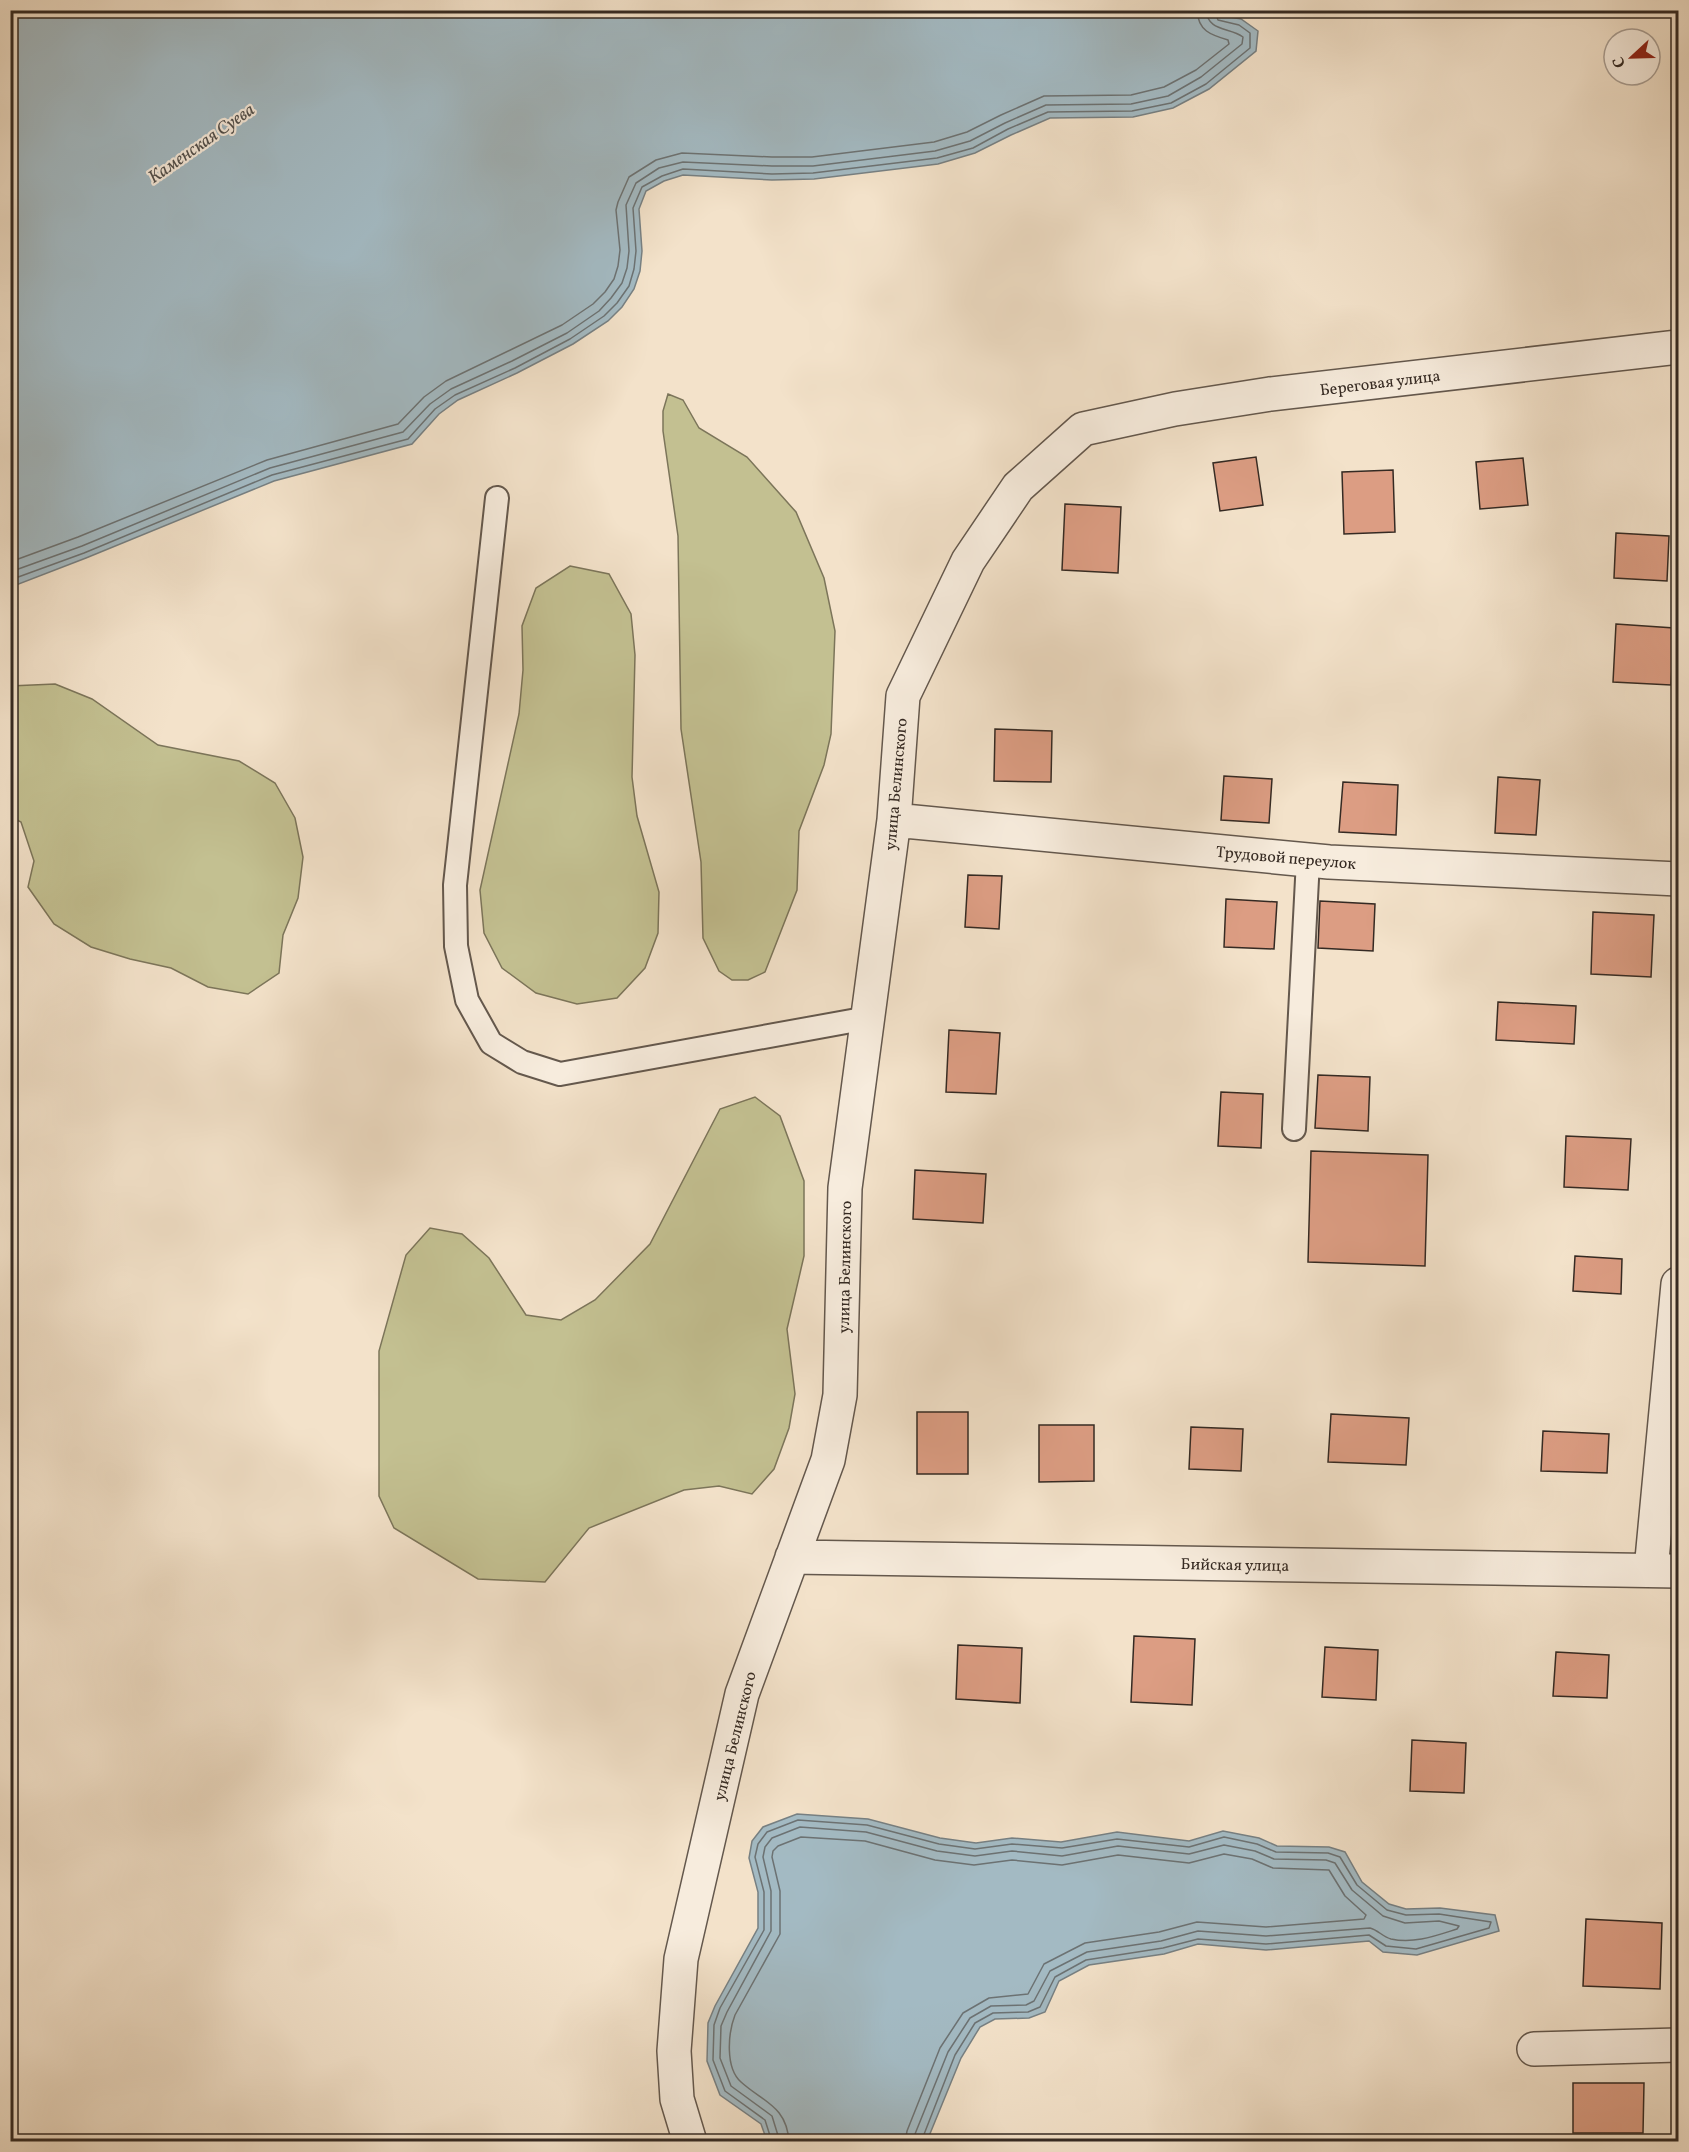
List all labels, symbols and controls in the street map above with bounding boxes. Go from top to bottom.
north arrow [1602,27,1662,87]
text: С [1608,53,1632,71]
water label: Каменская Суева [144,98,260,190]
street label: Береговая улица [1319,366,1442,402]
street label: улица Белинского [880,717,914,851]
street label: Трудовой переулок [1215,842,1357,876]
street label: улица Белинского [834,1200,858,1334]
street label: Бийская улица [1180,1554,1289,1578]
street label: улица Белинского [709,1669,763,1804]

